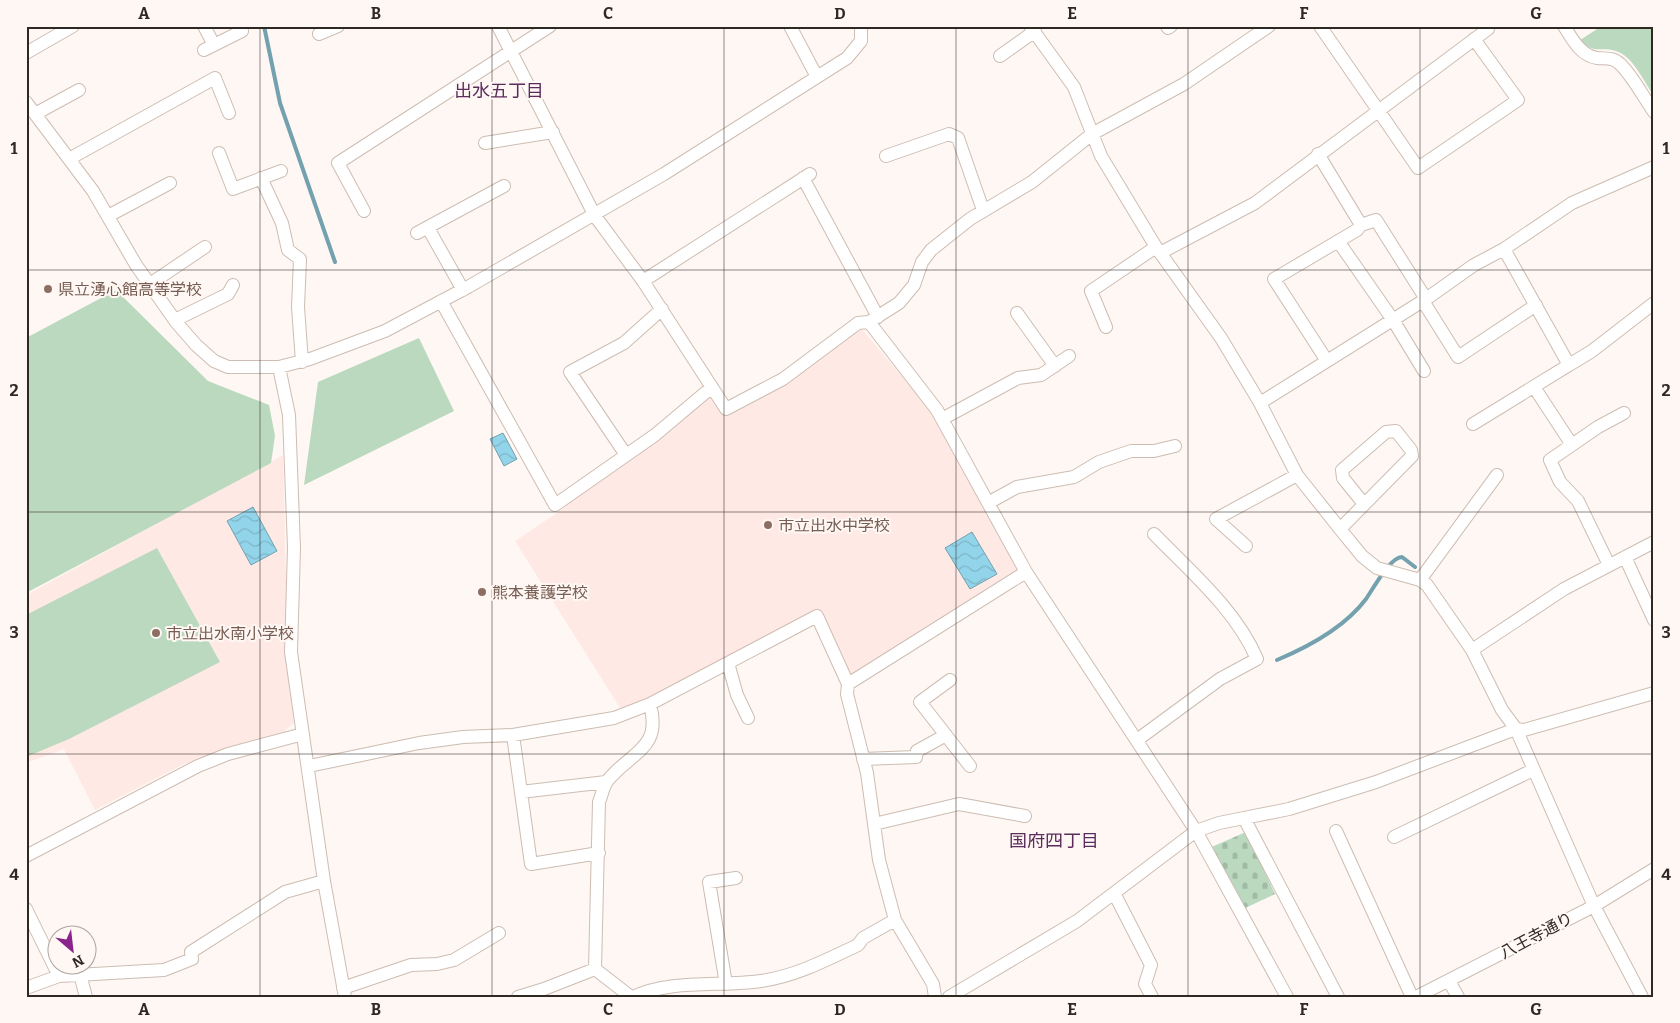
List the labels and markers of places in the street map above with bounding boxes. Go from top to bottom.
place label: 県立湧心館高等学校 [58,280,202,299]
marker: 県立湧心館高等学校 [42,283,54,295]
place label: 市立出水中学校 [778,516,890,535]
marker: 市立出水中学校 [762,519,774,531]
place label: 熊本養護学校 [492,583,588,602]
marker: 熊本養護学校 [476,586,488,598]
place label: 市立出水南小学校 [166,624,294,643]
marker: 市立出水南小学校 [150,627,162,639]

